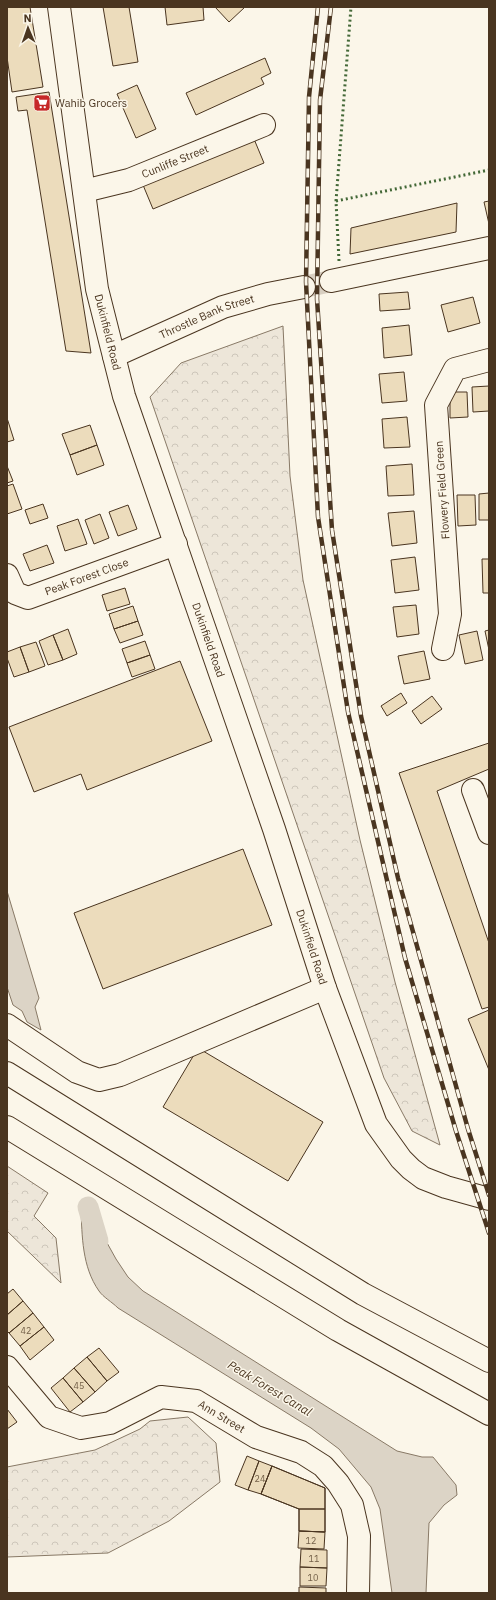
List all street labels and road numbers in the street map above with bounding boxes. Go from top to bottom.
street label: Cunliffe Street [139,141,211,181]
street label: Throstle Bank Street [157,291,256,342]
street label: Dukinfield Road [92,293,124,372]
street label: Flowery Field Green [432,440,452,540]
street label: Peak Forest Close [43,555,130,598]
street label: Dukinfield Road [189,601,228,679]
street label: Dukinfield Road [293,908,330,986]
street label: Ann Street [196,1397,248,1436]

